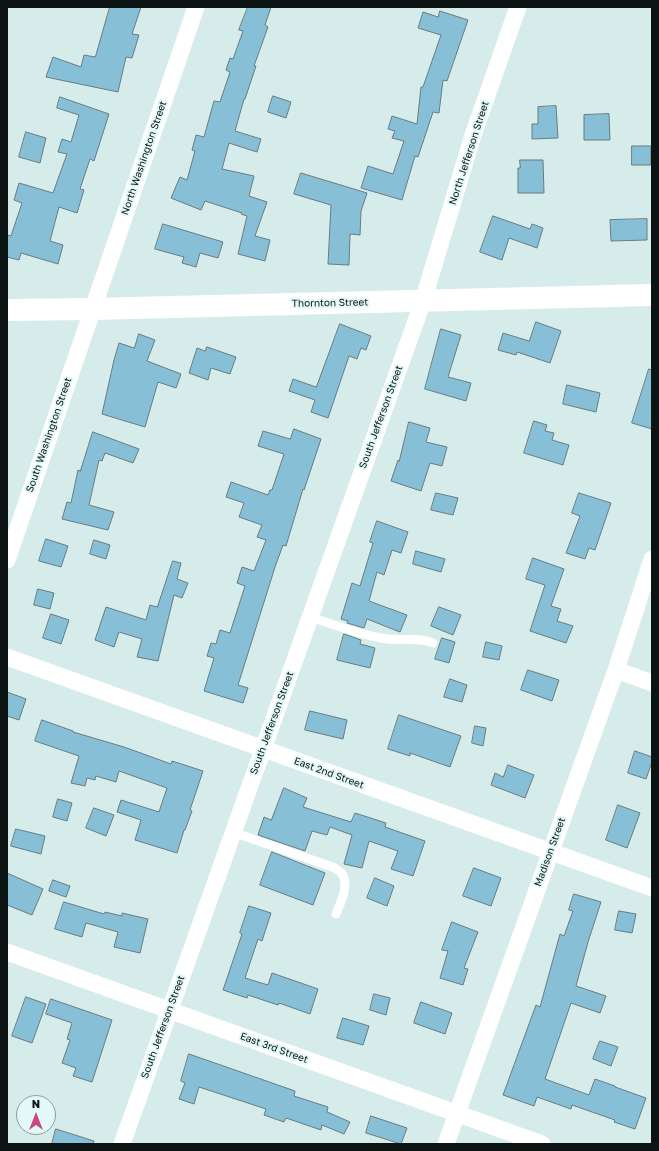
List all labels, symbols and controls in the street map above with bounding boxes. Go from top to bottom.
street label: North Washington Street [119,99,169,217]
street label: North Jefferson Street [447,100,491,206]
street label: Thornton Street [292,296,368,310]
street label: South Jefferson Street [357,364,405,470]
street label: South Washington Street [24,376,74,494]
street label: South Jefferson Street [248,670,296,776]
street label: East 2nd Street [292,755,366,791]
street label: Madison Street [532,816,568,888]
street label: South Jefferson Street [139,974,187,1080]
street label: East 3rd Street [238,1030,310,1066]
north arrow [16,1095,56,1135]
text: N [32,1097,40,1110]

